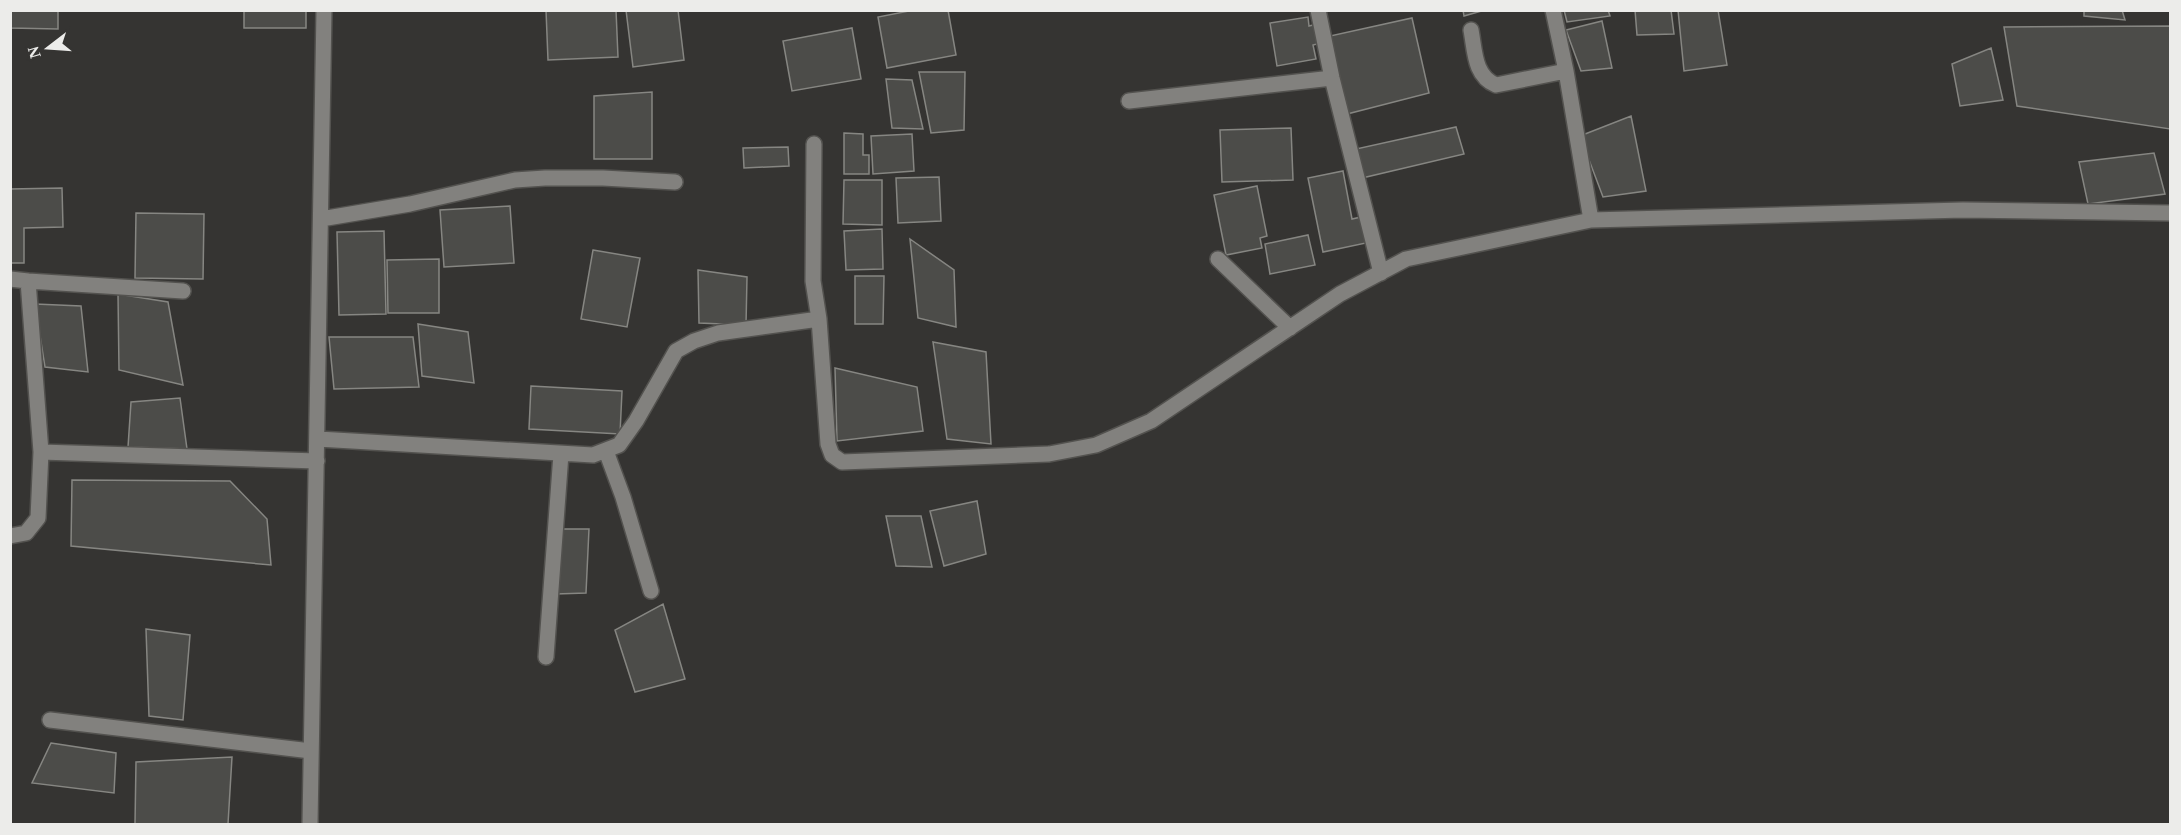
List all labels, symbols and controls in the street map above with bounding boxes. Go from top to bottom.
north arrow [18,18,78,78]
text: N [24,44,44,60]

